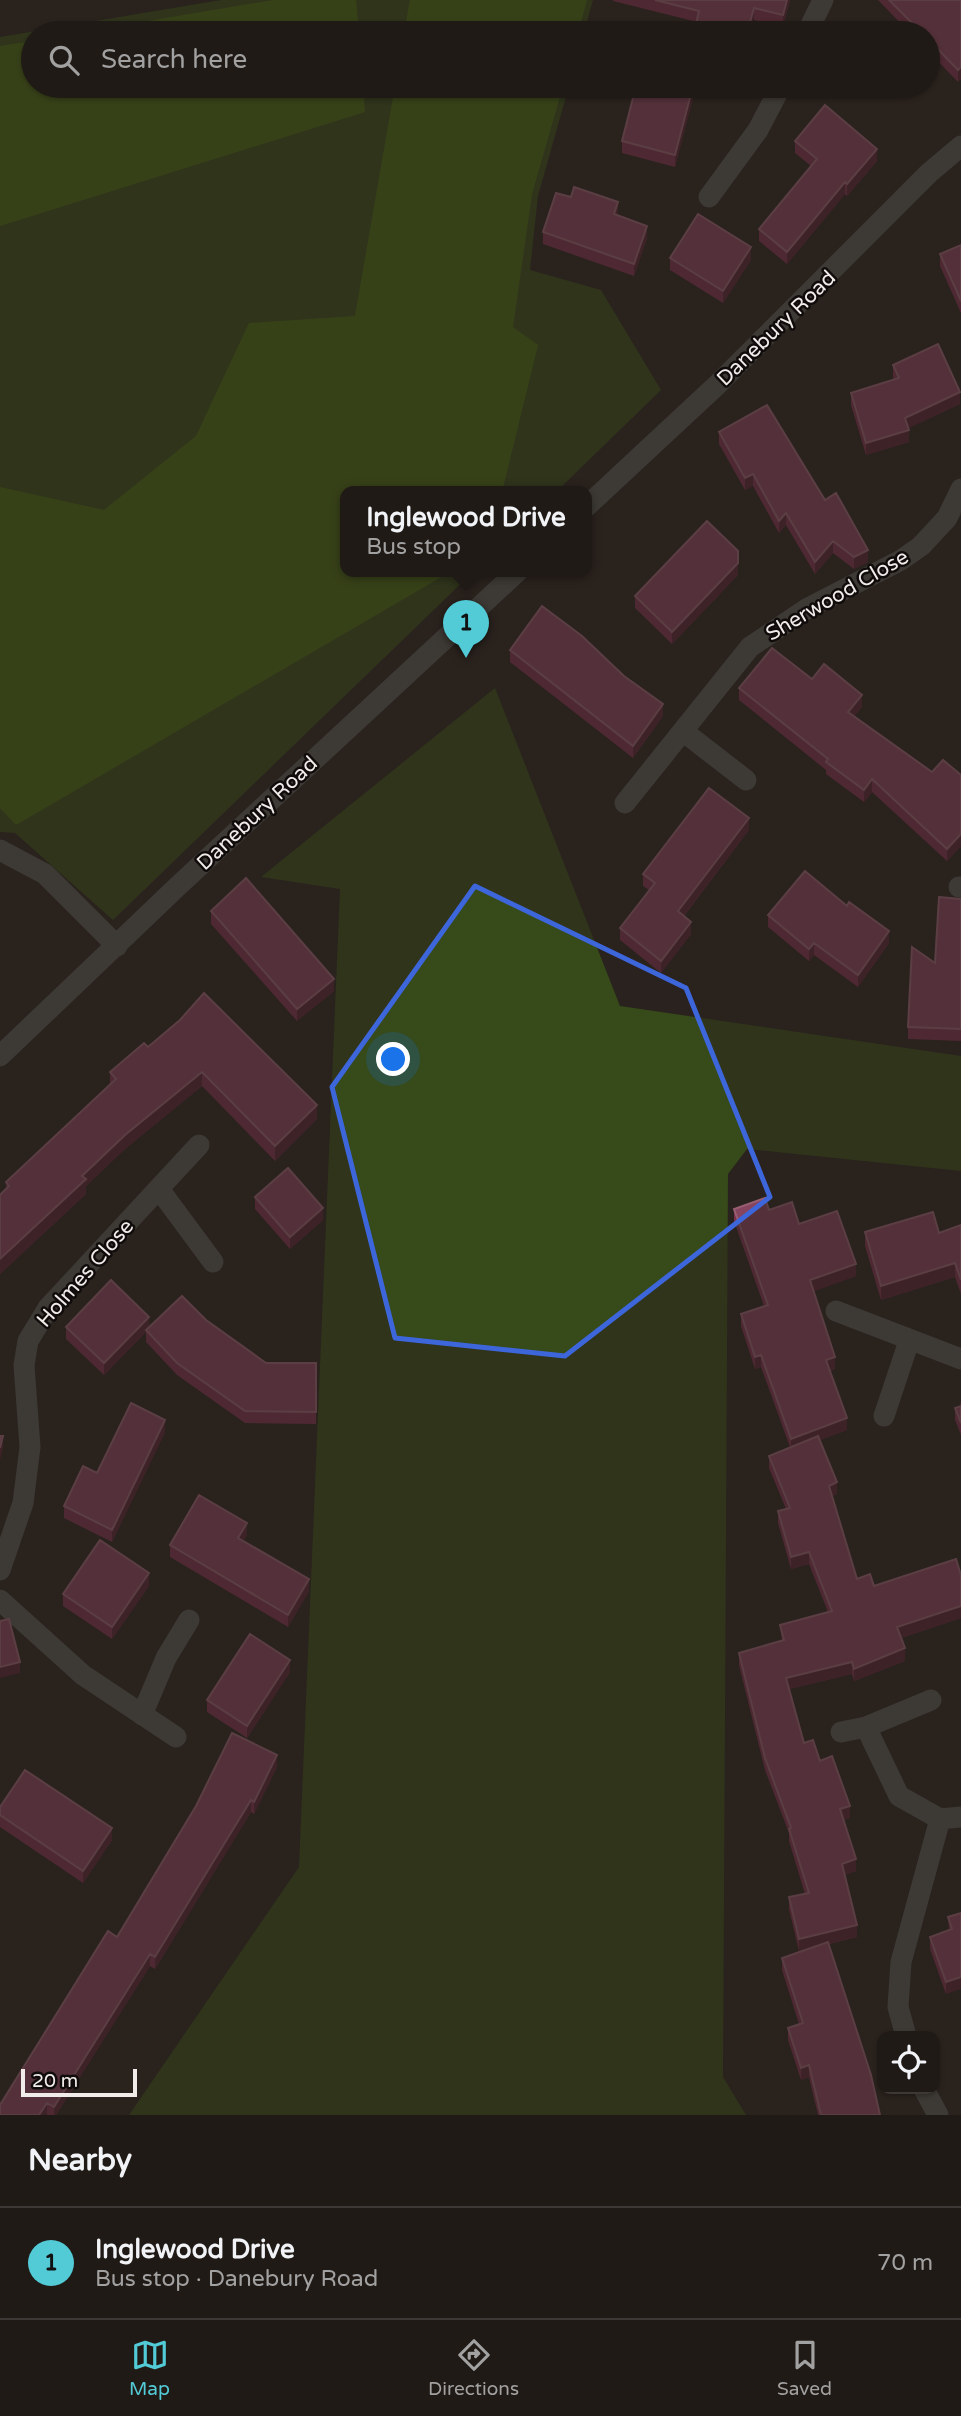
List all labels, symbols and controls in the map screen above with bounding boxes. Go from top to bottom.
search box [21,21,940,98]
icon: search [45,41,83,79]
text: Search here [101,44,247,75]
street label: Danebury Road [712,265,841,391]
popup [340,486,592,577]
text: Inglewood Drive [366,502,566,533]
text: Bus stop [366,533,461,561]
street label: Sherwood Close [761,544,913,646]
pin: 1 [443,600,489,658]
street label: Danebury Road [192,751,323,876]
your location [376,1042,410,1076]
street label: Holmes Close [32,1214,139,1332]
map controls [877,2031,940,2094]
button: locate [877,2031,940,2094]
scale bar [21,2066,136,2098]
text: 20 m [32,2070,78,2092]
text: Nearby [28,2142,132,2179]
text: Inglewood Drive [95,2234,295,2265]
text: 1 [44,2249,58,2277]
text: 70 m [877,2249,933,2277]
text: Bus stop · Danebury Road [95,2265,378,2293]
tab: Map [129,2336,170,2400]
tab: Directions [428,2336,519,2400]
tab: Saved [777,2336,832,2400]

